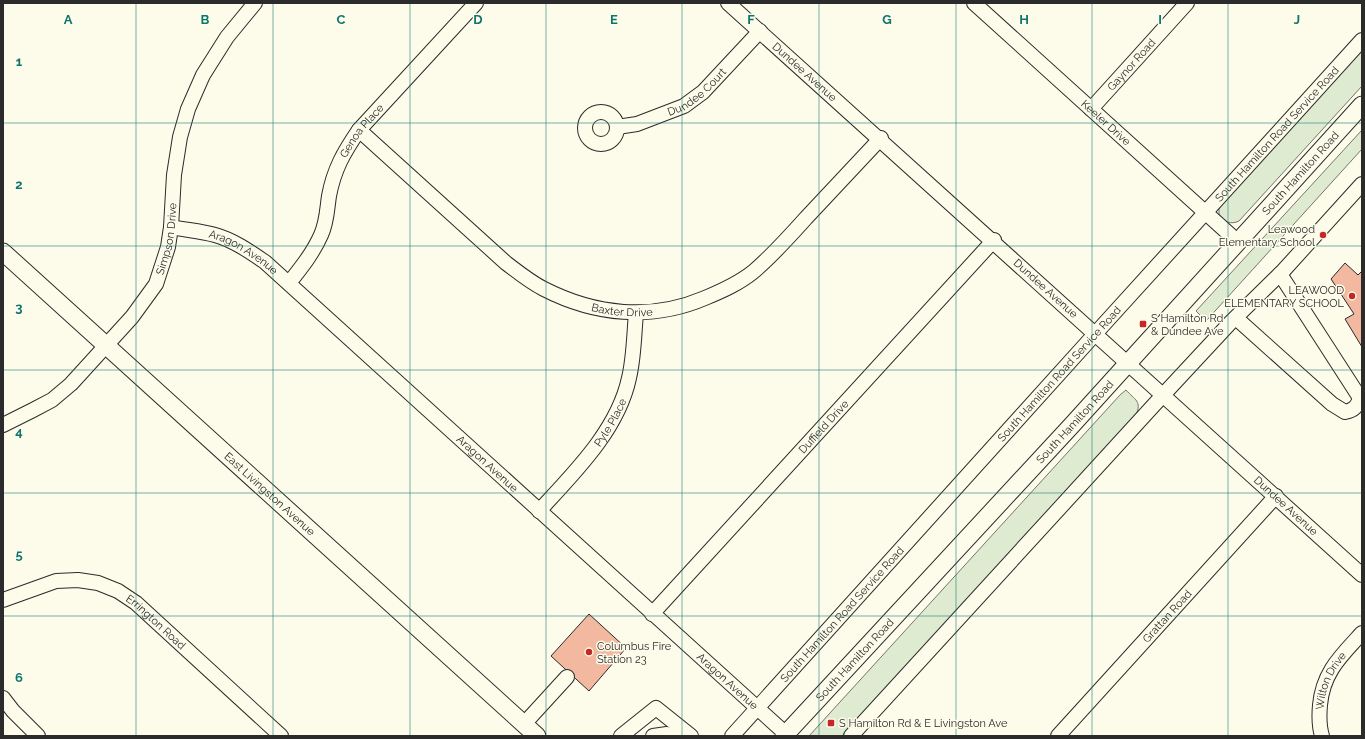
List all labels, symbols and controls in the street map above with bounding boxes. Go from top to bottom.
text: A [64,12,73,27]
text: B [201,12,210,27]
text: C [337,12,346,27]
text: D [473,12,483,27]
text: E [610,12,618,27]
text: F [747,12,755,27]
text: G [882,12,892,27]
text: H [1019,12,1029,27]
text: I [1158,12,1162,27]
text: J [1294,12,1300,27]
street label: Gaynor Road [1105,36,1159,93]
street label: Dundee Avenue [770,40,840,105]
text: 1 [16,54,23,69]
street label: South Hamilton Road Service Road [1213,64,1341,204]
street label: Dundee Court [666,65,729,119]
street label: Keeler Drive [1078,97,1133,149]
street label: Genoa Place [337,101,387,160]
street label: South Hamilton Road [1259,128,1341,218]
text: 2 [15,177,23,192]
street label: Simpson Drive [153,202,179,277]
place label: Leawood Elementary School [1219,223,1315,249]
street label: Aragon Avenue [208,228,281,278]
marker: Leawood Elementary School [1318,230,1328,240]
street label: Dundee Avenue [1011,256,1081,321]
place label: LEAWOOD ELEMENTARY SCHOOL [1224,284,1345,310]
marker: LEAWOOD ELEMENTARY SCHOOL [1347,291,1357,301]
text: 3 [15,300,23,315]
street label: Baxter Drive [590,301,654,319]
street label: South Hamilton Road Service Road [995,303,1123,443]
place label: S Hamilton Rd & Dundee Ave [1151,312,1224,338]
marker: S Hamilton Rd & Dundee Ave [1138,319,1148,329]
street label: South Hamilton Road [1032,378,1116,466]
street label: Pyle Place [592,396,629,449]
street label: Duffield Drive [796,397,852,456]
text: 4 [15,424,23,439]
street label: Aragon Avenue [454,433,521,495]
street label: East Livingston Avenue [221,450,318,539]
street label: Dundee Avenue [1251,474,1321,539]
street label: South Hamilton Road Service Road [778,544,906,684]
text: 5 [15,547,23,562]
street label: Grattan Road [1140,587,1195,645]
street label: Errington Road [123,592,188,652]
street label: South Hamilton Road [813,616,897,704]
place label: Columbus Fire Station 23 [597,640,672,666]
marker: Columbus Fire Station 23 [584,647,594,657]
street label: Wilton Drive [1314,649,1349,710]
street label: Aragon Avenue [694,650,761,713]
text: 6 [15,670,23,685]
place label: S Hamilton Rd & E Livingston Ave [839,717,1008,730]
marker: S Hamilton Rd & E Livingston Ave [826,718,836,728]

